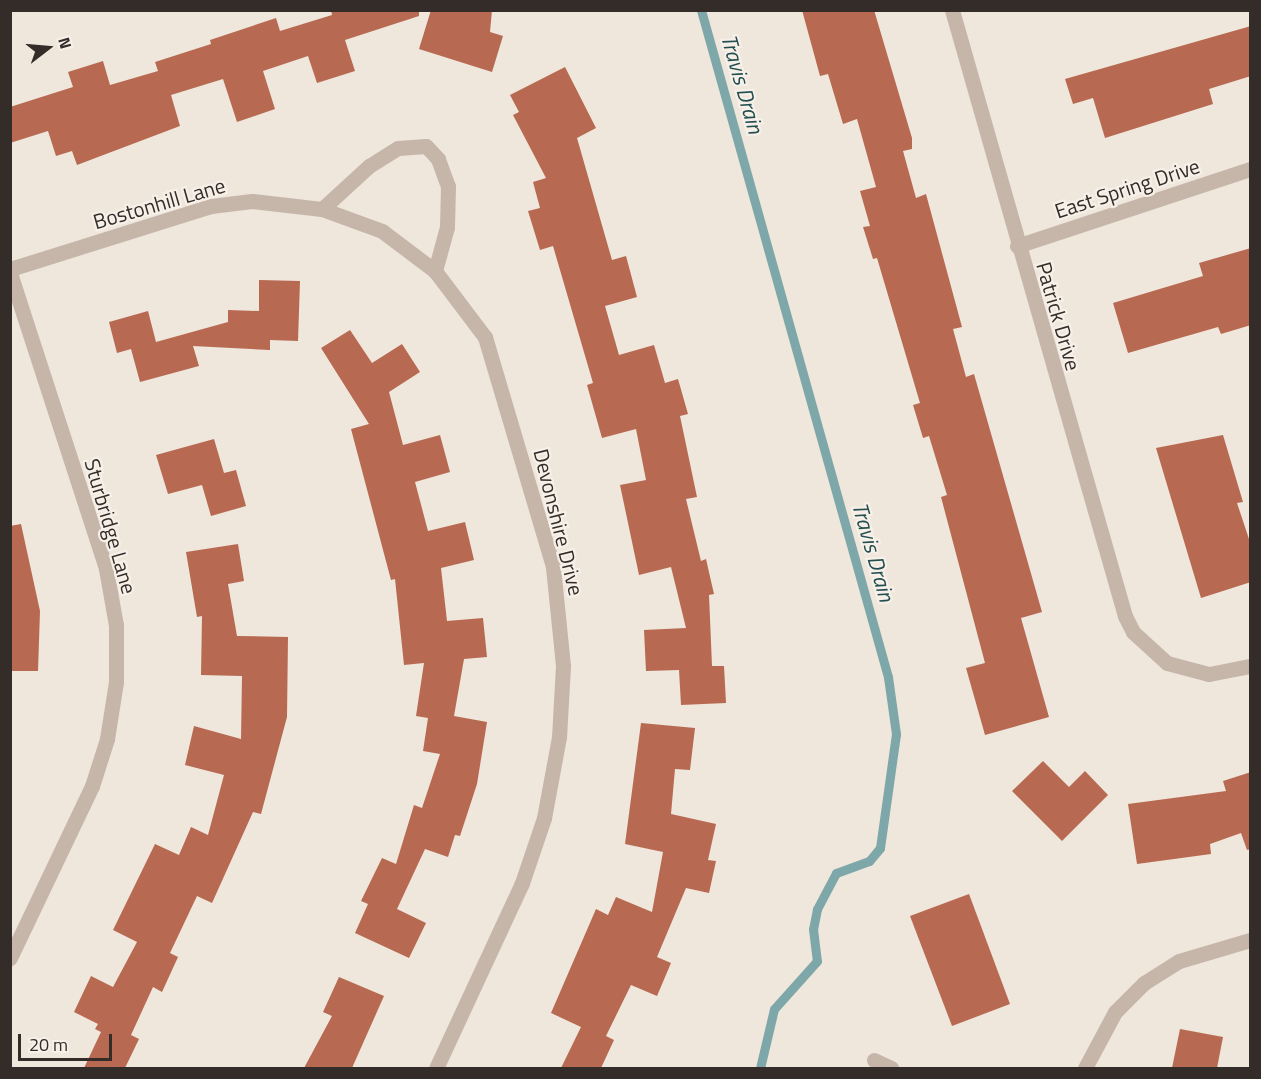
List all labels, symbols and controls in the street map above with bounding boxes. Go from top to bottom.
north arrow [18,18,78,78]
water label: Travis Drain [715,31,769,137]
text: N [52,34,78,52]
street label: East Spring Drive [1051,153,1203,223]
street label: Bostonhill Lane [90,172,228,234]
street label: Patrick Drive [1031,259,1087,373]
street label: Devonshire Drive [529,446,589,598]
street label: Sturbridge Lane [80,455,142,597]
water label: Travis Drain [846,499,900,605]
scale bar [21,1022,116,1060]
text: 20 m [29,1031,68,1058]

